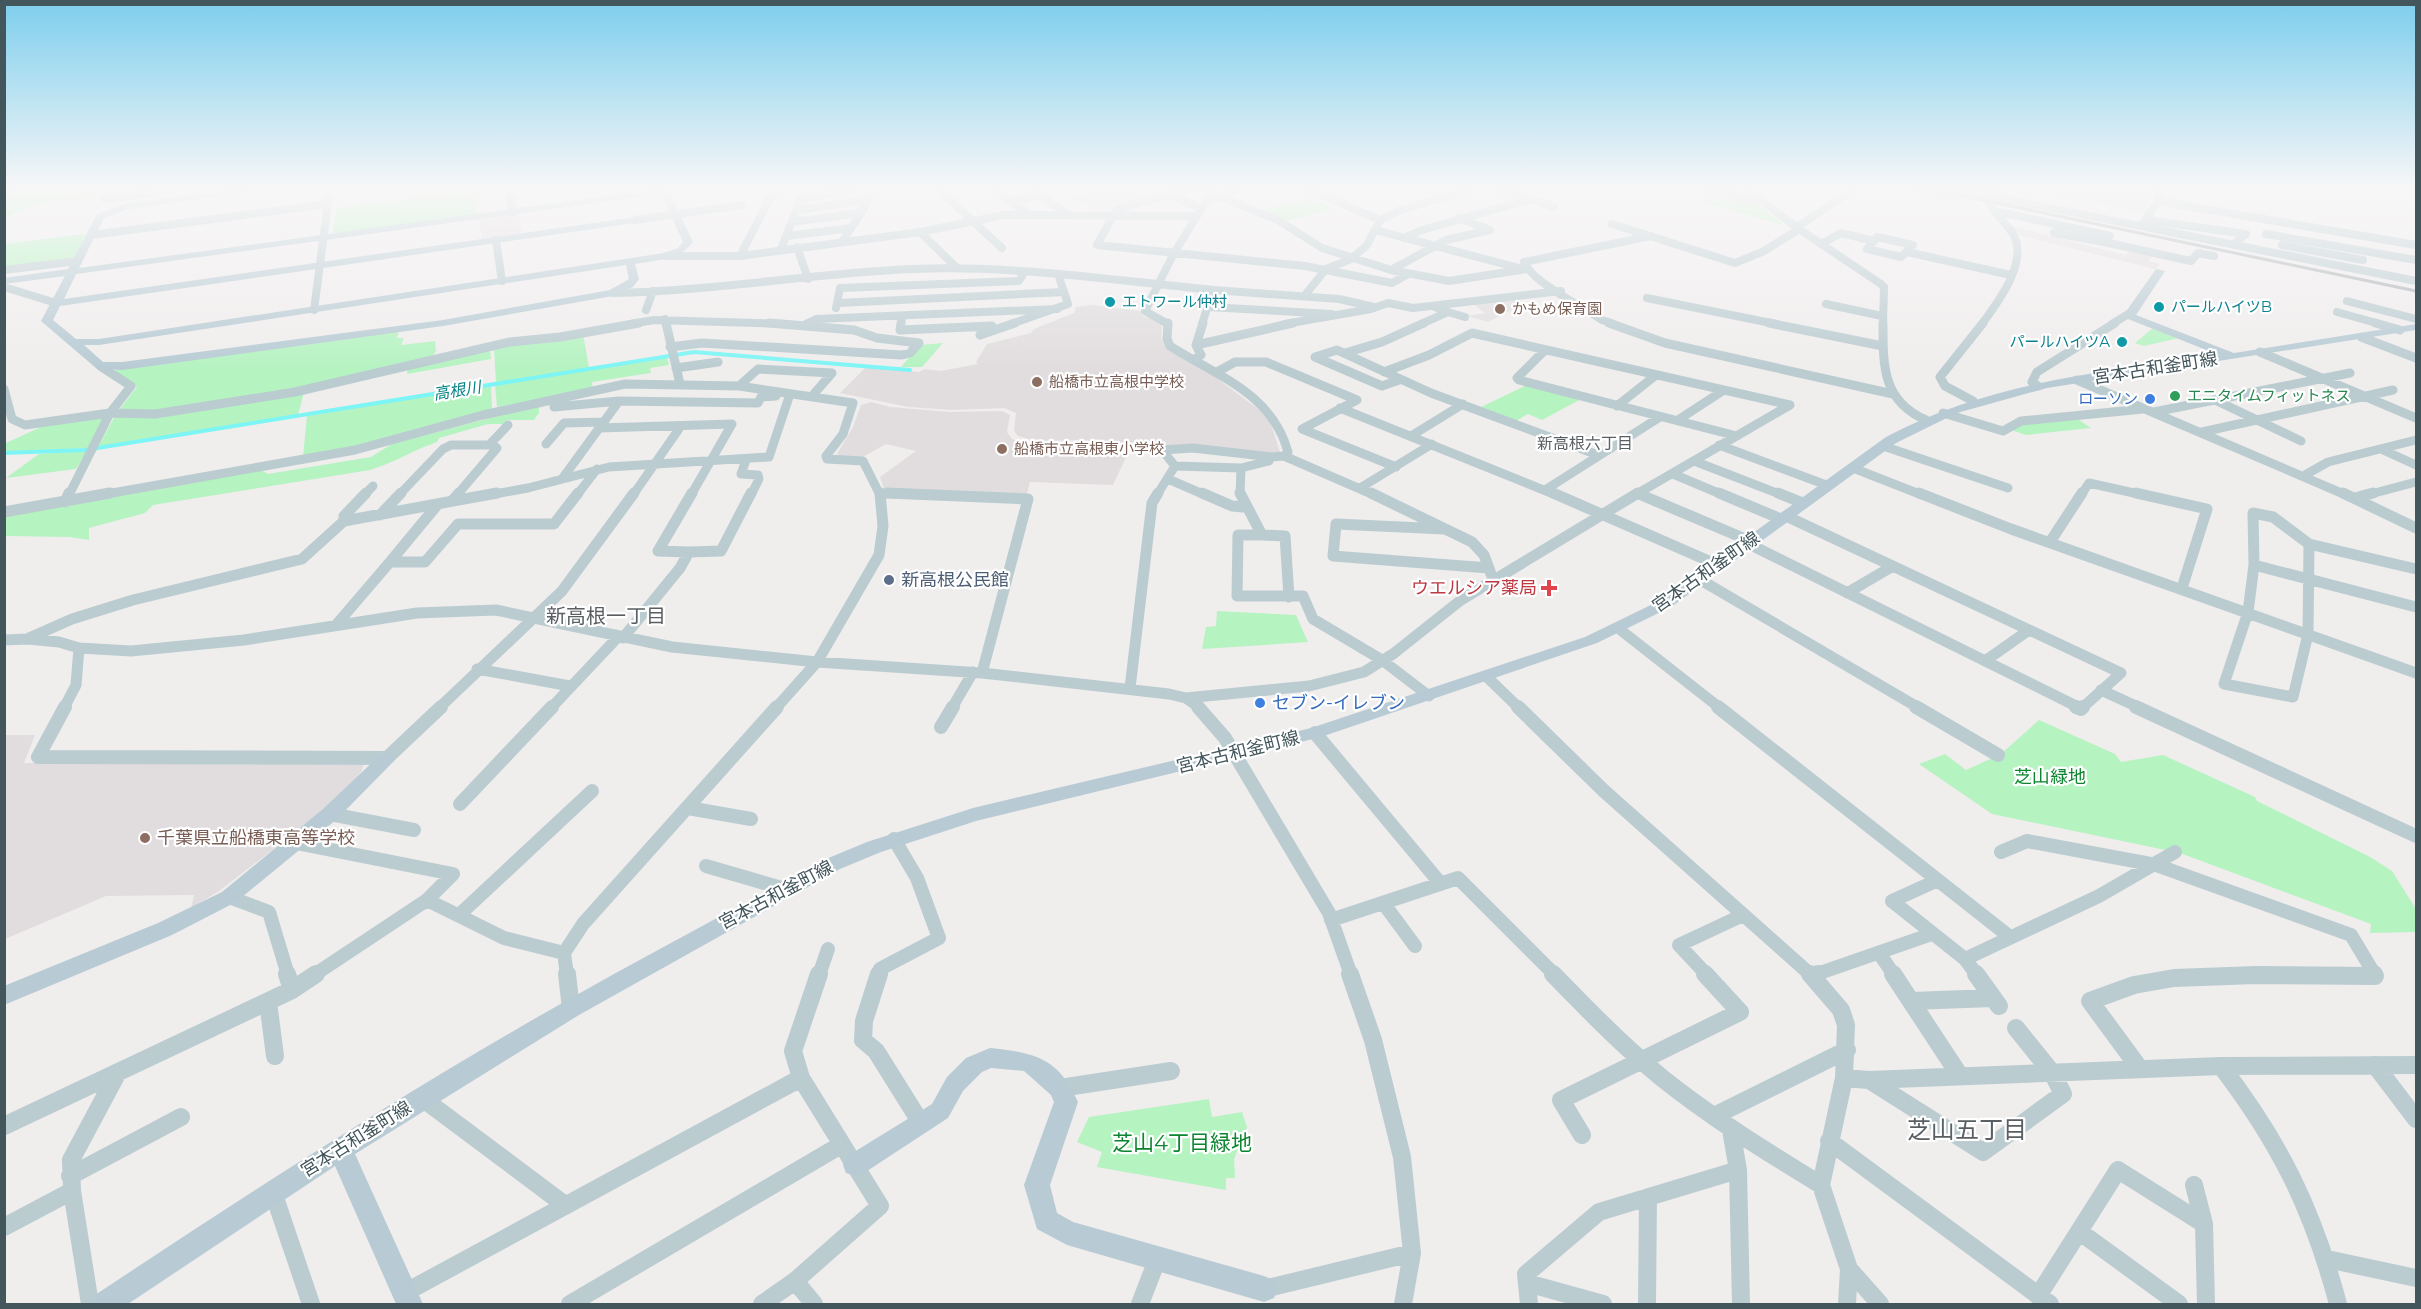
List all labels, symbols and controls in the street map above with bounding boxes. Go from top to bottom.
place label: エトワール仲村 [1122,292,1227,311]
marker: エトワール仲村 [1103,295,1117,309]
place label: パールハイツB [2171,297,2272,316]
place label: かもめ保育園 [1512,299,1602,318]
marker: パールハイツB [2152,300,2166,314]
marker: かもめ保育園 [1493,302,1507,316]
place label: パールハイツA [2010,332,2110,351]
marker: パールハイツA [2115,335,2129,349]
street label: 宮本古和釜町線 [2091,347,2219,389]
place label: 船橋市立高根中学校 [1049,372,1184,391]
marker: 船橋市立高根中学校 [1030,375,1044,389]
water label: 高根川 [432,377,484,404]
place label: エニタイムフィットネス [2187,386,2351,405]
place label: ローソン [2078,389,2138,408]
marker: エニタイムフィットネス [2168,389,2182,403]
marker: ローソン [2143,392,2157,406]
district label: 新高根六丁目 [1537,434,1633,453]
place label: 船橋市立高根東小学校 [1014,439,1164,458]
marker: 船橋市立高根東小学校 [995,442,1009,456]
street label: 宮本古和釜町線 [1648,527,1764,617]
place label: 新高根公民館 [901,569,1009,591]
marker: 新高根公民館 [882,573,896,587]
place label: ウエルシア薬局 [1411,577,1537,599]
marker: ウエルシア薬局 [1542,581,1556,595]
district label: 新高根一丁目 [546,604,666,628]
place label: セブン-イレブン [1272,692,1405,714]
marker: セブン-イレブン [1253,696,1267,710]
street label: 宮本古和釜町線 [1174,726,1302,778]
park label: 芝山緑地 [2014,766,2086,788]
place label: 千葉県立船橋東高等学校 [157,827,355,849]
marker: 千葉県立船橋東高等学校 [138,831,152,845]
street label: 宮本古和釜町線 [715,856,837,934]
street label: 宮本古和釜町線 [297,1096,415,1182]
district label: 芝山五丁目 [1907,1115,2027,1144]
park label: 芝山4丁目緑地 [1112,1130,1252,1155]

